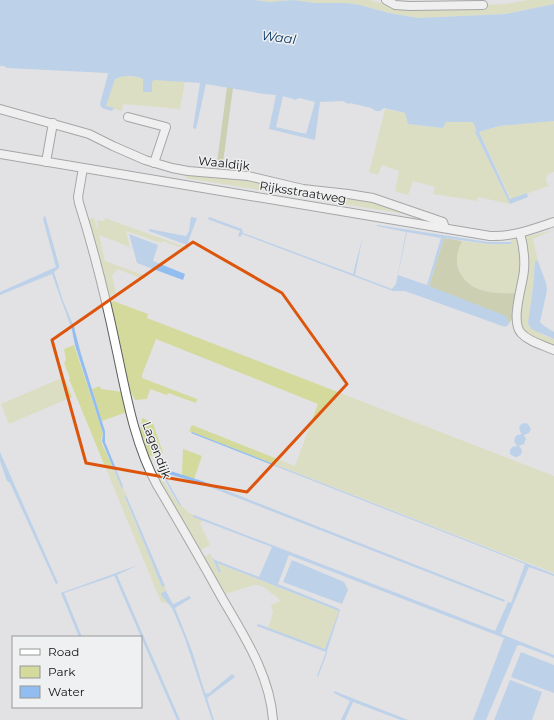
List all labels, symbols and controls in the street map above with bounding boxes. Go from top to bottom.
water label: Waal [261,27,298,47]
street label: Waaldijk [197,153,251,173]
street label: Rijksstraatweg [258,178,348,206]
street label: Lagendijk [139,420,175,481]
legend [12,636,142,708]
text: Road [48,644,79,659]
text: Park [48,664,76,679]
text: Water [48,684,85,699]

